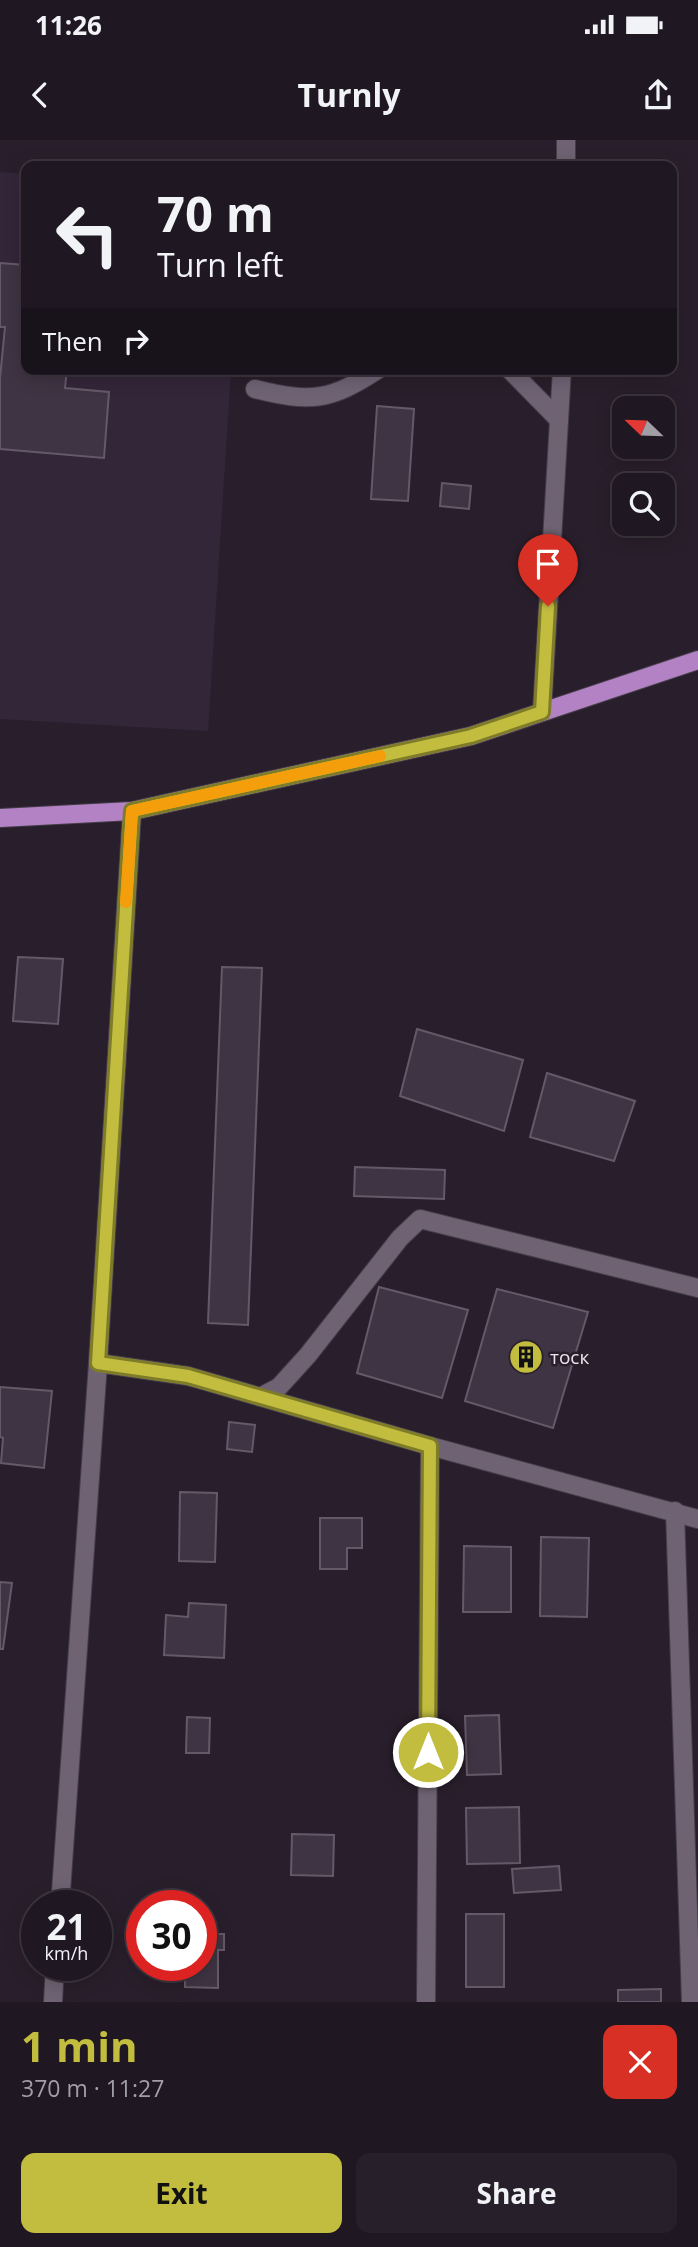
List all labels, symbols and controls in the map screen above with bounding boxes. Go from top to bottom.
text: 11:26 [35,7,102,43]
text: Turnly [297,73,401,116]
icon: back [21,76,59,114]
icon: share [639,76,677,114]
text: 70 m [157,180,274,246]
icon: left [42,189,133,280]
text: Turn left [157,243,283,286]
icon: right [117,322,155,360]
text: Then [42,323,103,359]
north arrow [612,396,676,458]
map controls [612,396,675,536]
button: search [612,473,675,536]
pin [518,534,578,606]
icon: arrive [529,545,567,583]
building icon: тоск [507,1338,545,1376]
place label: тоск [550,1344,589,1370]
position arrow [391,1715,465,1789]
speed limit sign: 30 [126,1890,217,1981]
text: 21 [46,1903,87,1950]
text: km/h [45,1941,88,1965]
text: 1 min [21,2017,138,2074]
button: close [603,2025,677,2099]
text: 370 m · 11:27 [21,2072,164,2104]
button: Exit [21,2153,342,2233]
button: Share [356,2153,677,2233]

